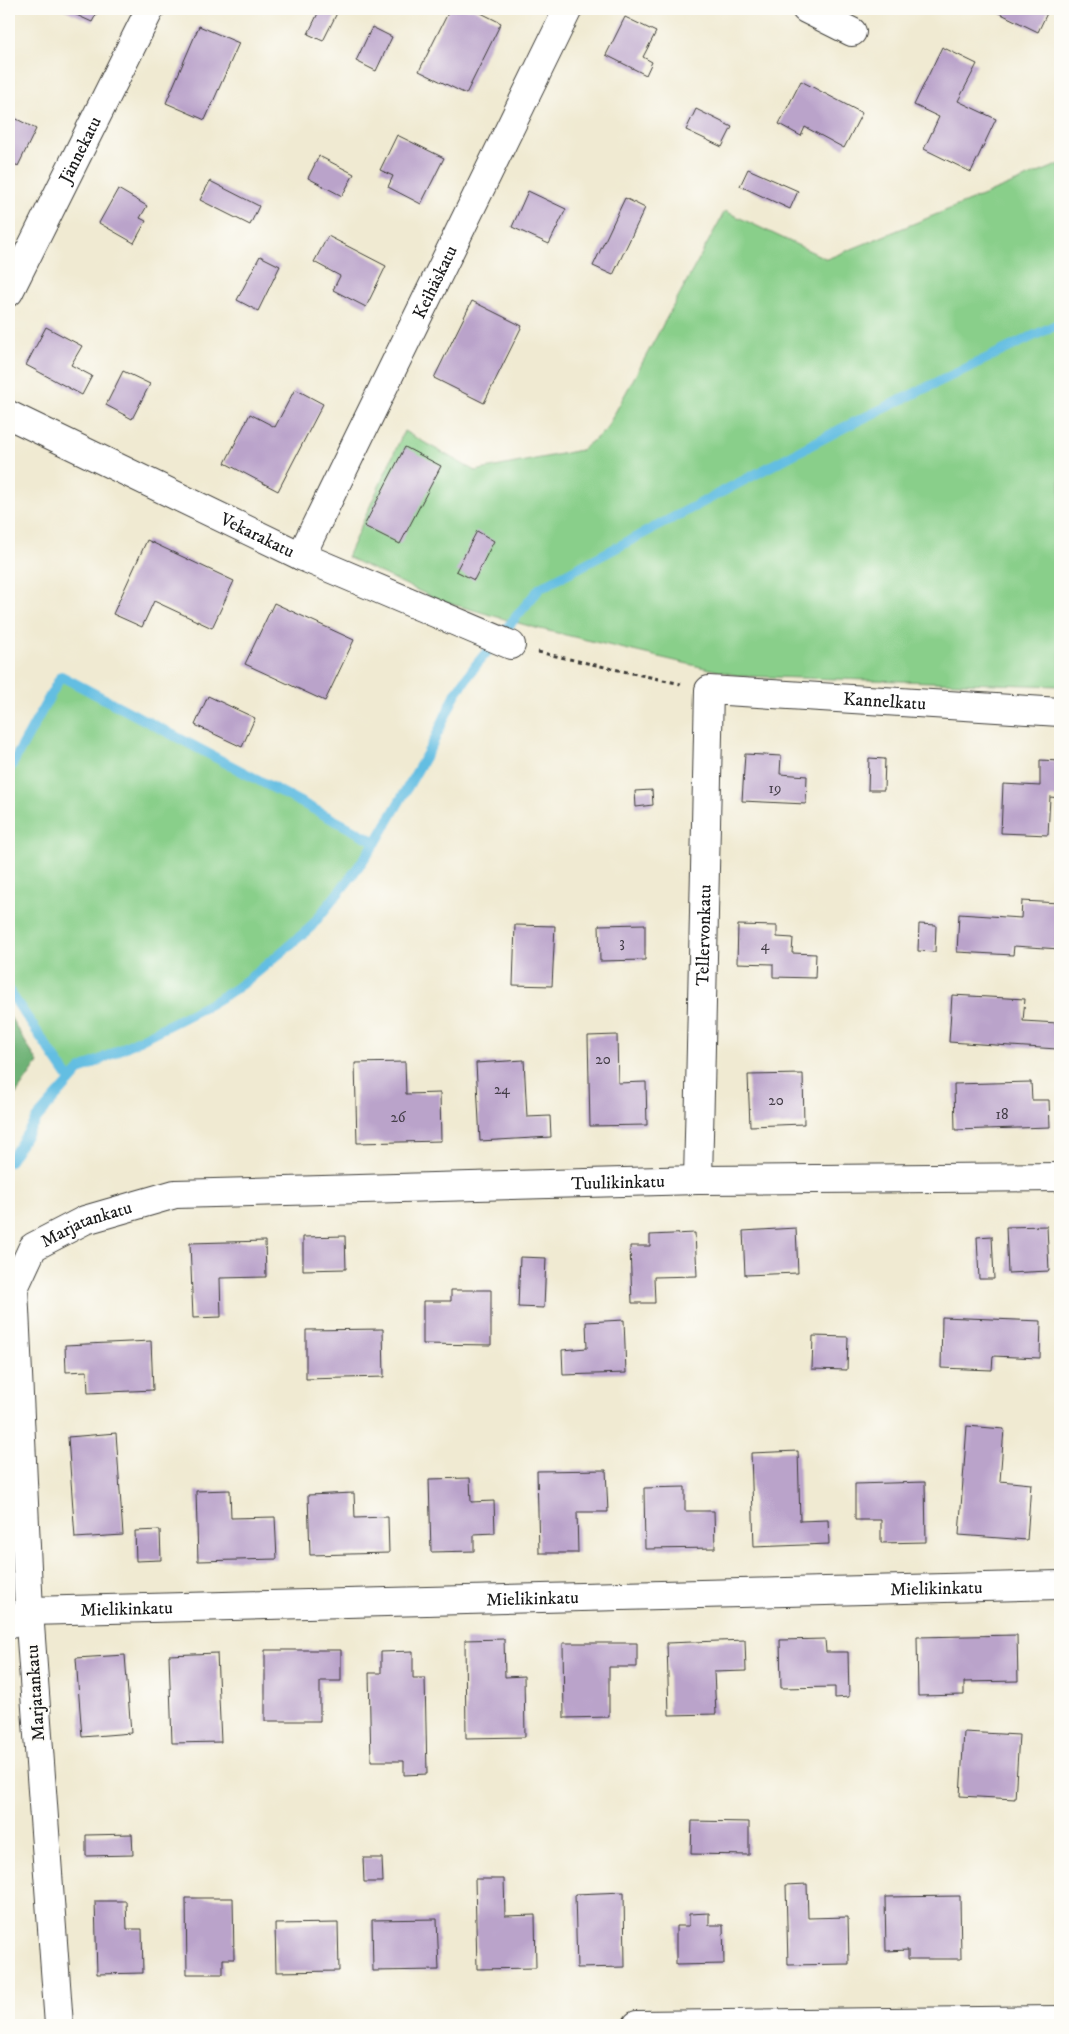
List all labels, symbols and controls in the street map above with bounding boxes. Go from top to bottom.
street label: Jännekatu [54,113,107,189]
street label: Keihäskatu [409,242,463,323]
street label: Vekarakatu [215,508,298,563]
street label: Kannelkatu [842,688,927,716]
house number: 19 [769,779,781,798]
street label: Tellervonkatu [692,884,717,986]
house number: 3 [619,933,625,952]
house number: 4 [761,936,770,955]
house number: 20 [595,1050,611,1069]
house number: 24 [494,1080,510,1099]
house number: 20 [768,1091,784,1110]
house number: 18 [995,1105,1009,1124]
house number: 26 [390,1108,407,1127]
street label: Tuulikinkatu [571,1171,665,1195]
street label: Marjatankatu [37,1197,135,1253]
street label: Mielikinkatu [890,1577,983,1601]
street label: Mielikinkatu [486,1587,579,1611]
street label: Mielikinkatu [80,1597,173,1622]
street label: Marjatankatu [22,1644,50,1742]

